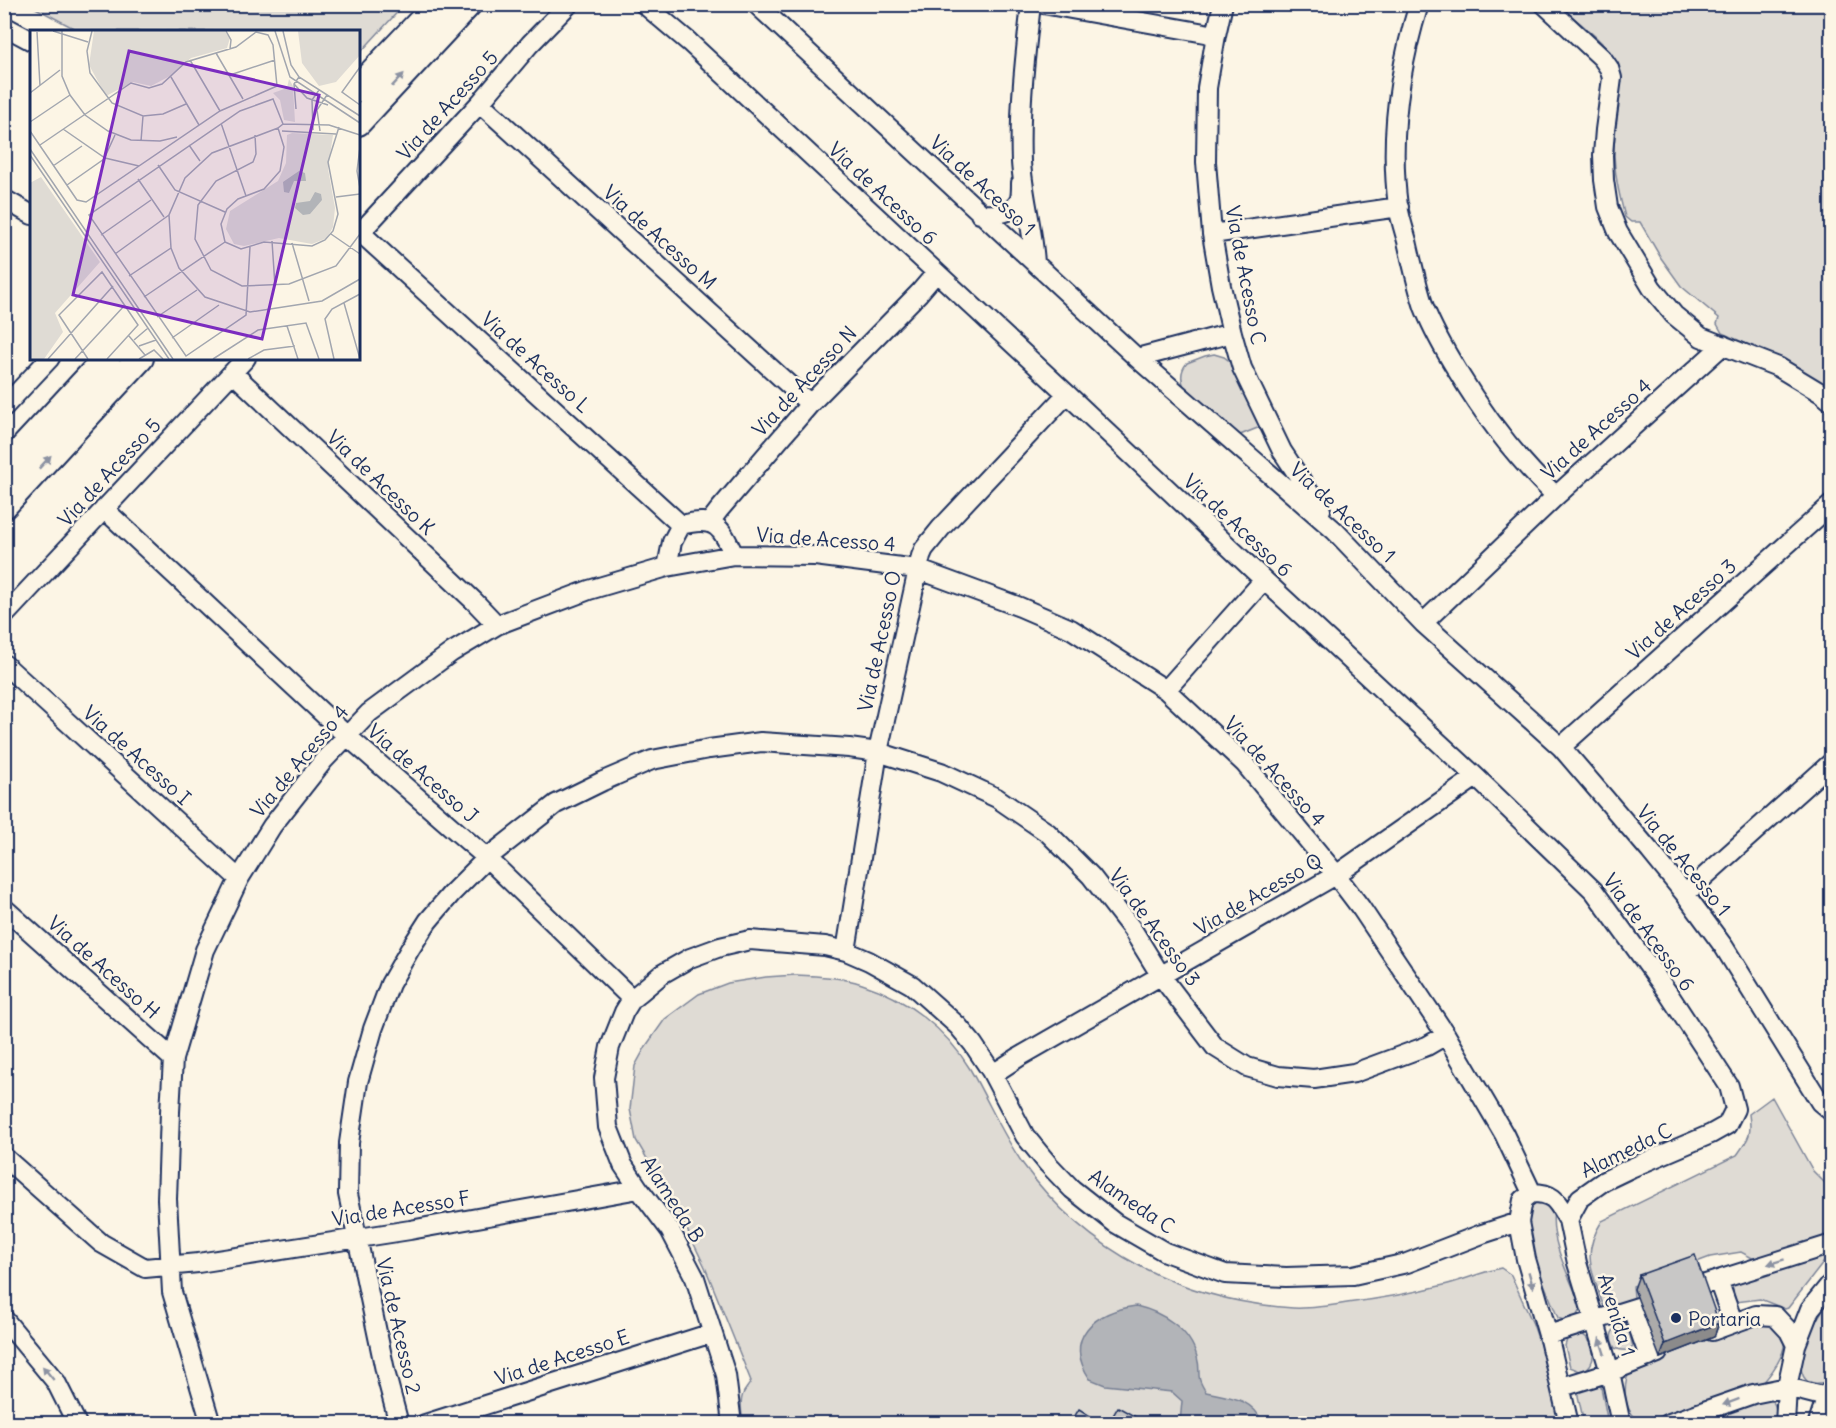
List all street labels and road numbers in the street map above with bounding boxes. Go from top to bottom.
street label: Via de Acesso 5 [391,45,503,165]
street label: Via de Acesso 1 [925,129,1041,241]
street label: Via de Acesso 6 [823,136,943,250]
street label: Via de Acesso M [598,179,722,295]
street label: Via de Acesso C [1220,203,1272,347]
street label: Via de Acesso L [476,306,596,418]
street label: Via de Acesso N [746,321,862,441]
street label: Via de Acesso 4 [1536,373,1656,485]
street label: Via de Acesso 5 [52,412,166,532]
street label: Via de Acesso K [322,424,441,540]
street label: Via de Acesso 1 [1285,456,1401,568]
street label: Via de Acesso 6 [1178,468,1298,582]
street label: Via de Acesso 4 [756,522,896,556]
street label: Via de Acesso 3 [1621,553,1741,665]
street label: Via de Acesso O [852,568,906,714]
street label: Via de Acesso I [78,700,196,810]
street label: Via de Acesso 4 [245,700,353,822]
street label: Via de Acesso 4 [1219,711,1331,831]
street label: Via de Acesso J [363,718,483,828]
street label: Via de Acesso 1 [1632,799,1736,921]
street label: Via de Acesso Q [1190,847,1326,941]
street label: Via de Acesso 3 [1104,863,1206,991]
street label: Via de Acesso 6 [1598,868,1700,996]
street label: Via de Acesso H [43,910,165,1024]
street label: Alameda C [1576,1117,1676,1183]
street label: Alameda B [636,1151,710,1247]
street label: Alameda C [1084,1163,1180,1239]
street label: Via de Acesso F [330,1185,472,1231]
street label: Via de Acesso 2 [371,1255,427,1397]
street label: Avenida 1 [1593,1271,1641,1359]
street label: Via de Acesso E [492,1324,632,1390]

